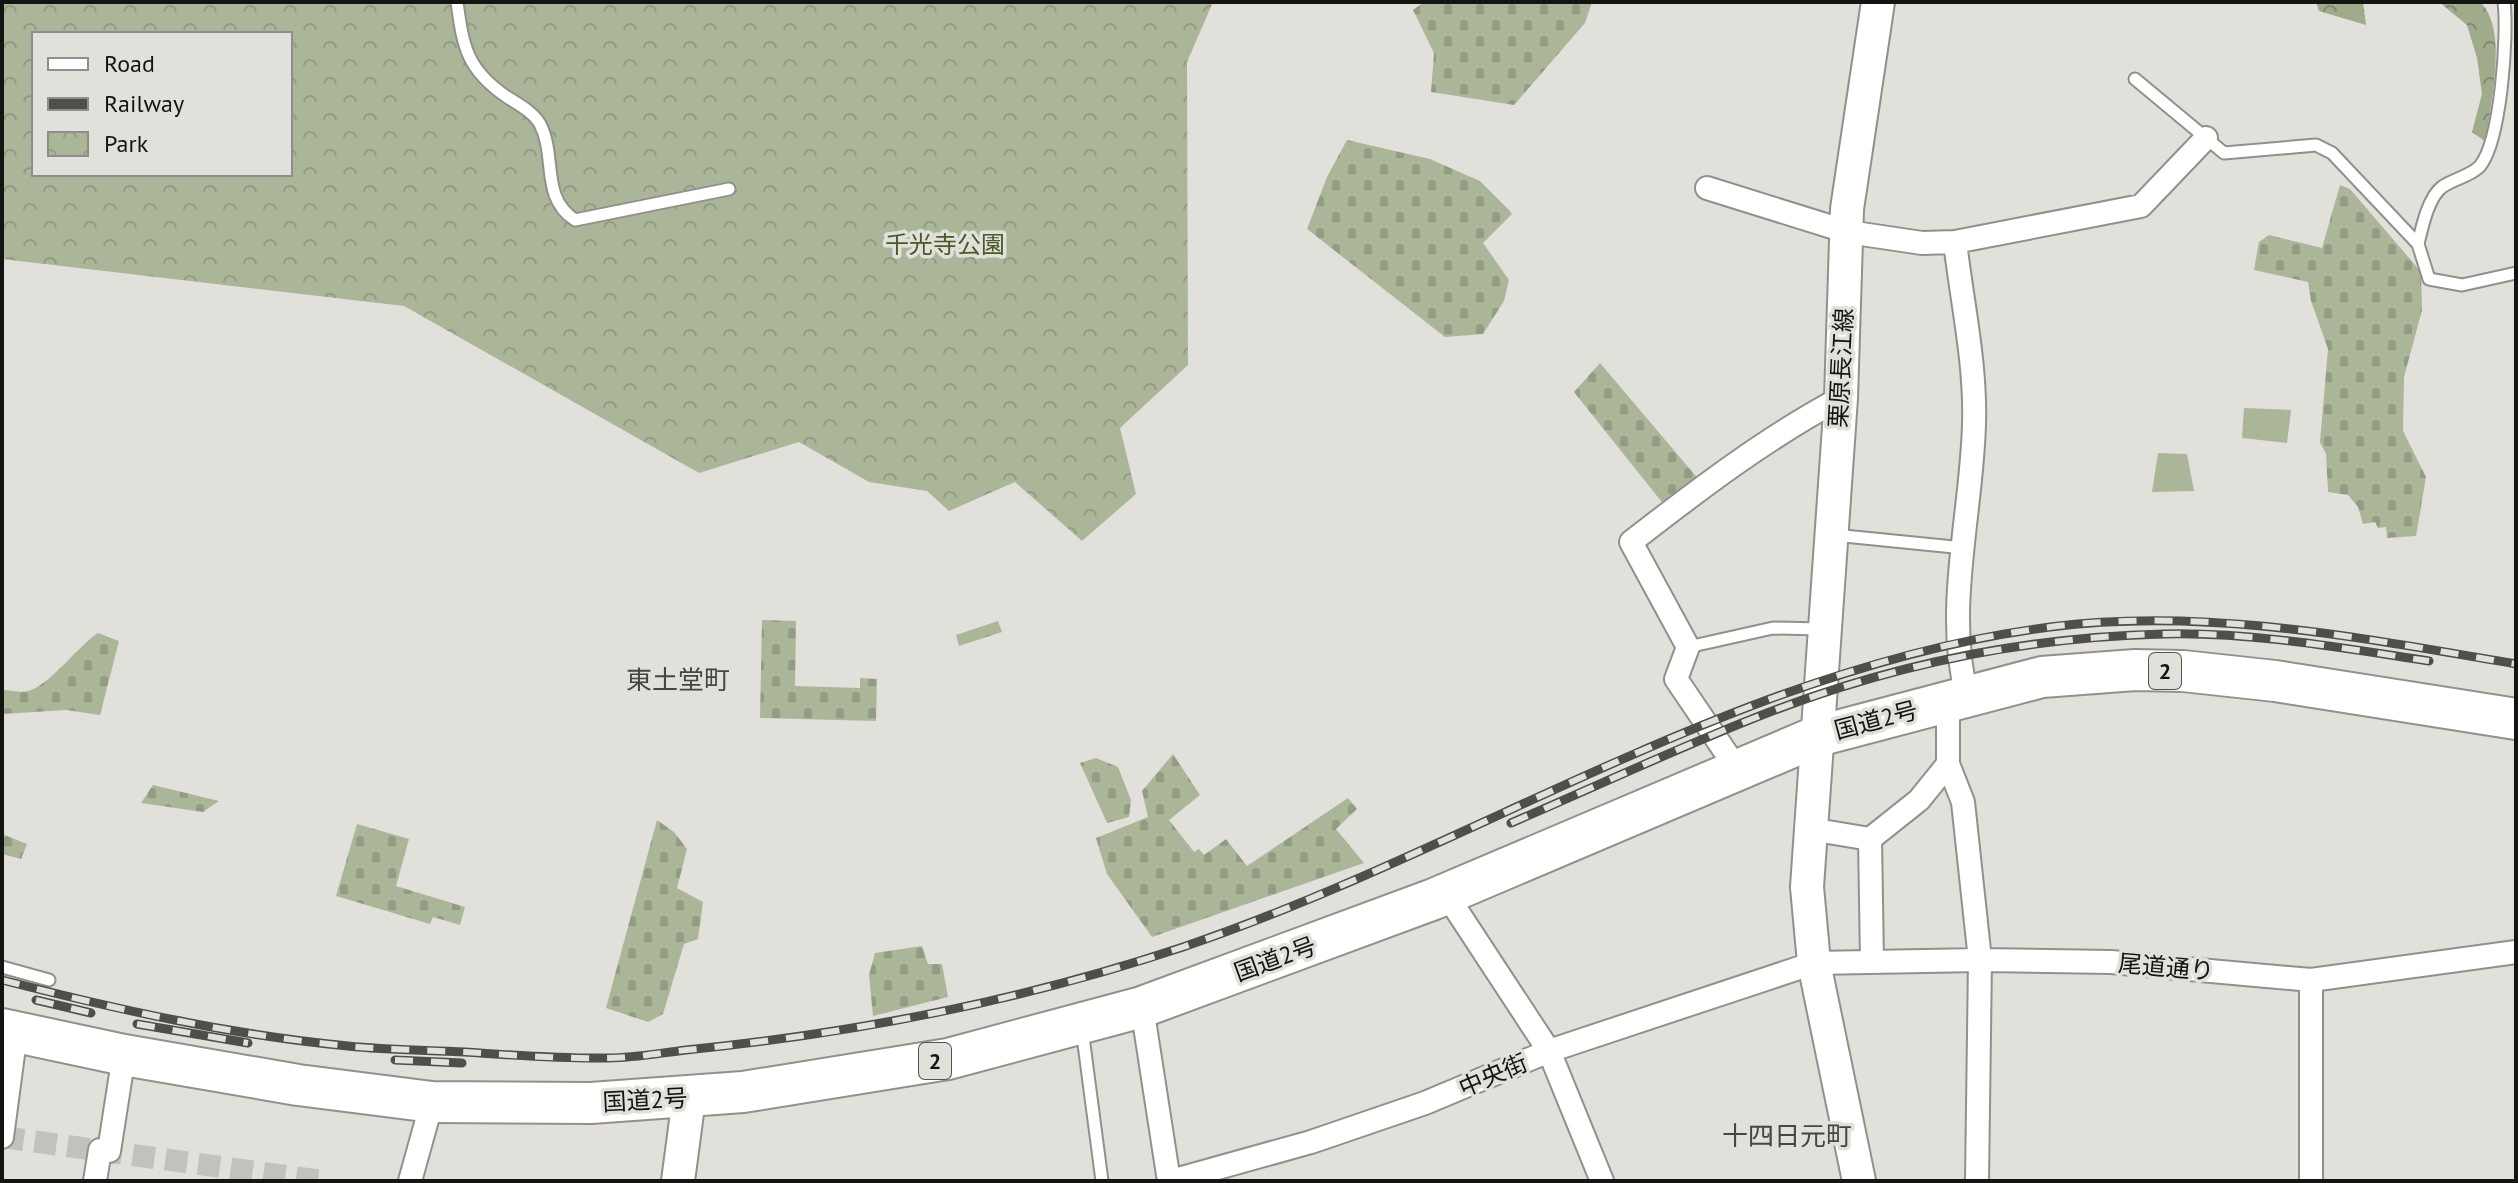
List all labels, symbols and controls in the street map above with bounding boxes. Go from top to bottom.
legend [32,32,292,176]
text: Road [104,48,155,79]
text: Railway [104,88,184,119]
text: Park [104,128,149,159]
park label: 千光寺公園 [885,229,1005,260]
street label: 栗原長江線 [1822,307,1860,429]
road number: 2 [2149,653,2181,689]
district label: 東土堂町 [626,663,730,696]
street label: 国道2号 [1831,694,1921,746]
street label: 国道2号 [1230,930,1320,988]
street label: 尾道通り [2117,947,2215,987]
road number: 2 [919,1043,951,1079]
street label: 中央街 [1454,1047,1532,1103]
street label: 国道2号 [602,1082,688,1118]
district label: 十四日元町 [1722,1119,1852,1152]

